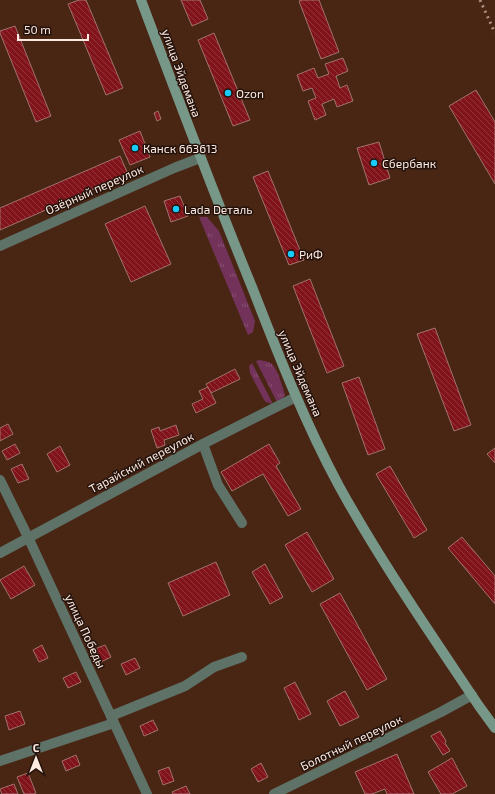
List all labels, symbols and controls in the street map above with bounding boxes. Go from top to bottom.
scale bar [18,16,88,42]
text: 50 m [24,22,51,36]
street label: улица Эйдемана [159,27,204,119]
place label: Ozon [236,86,264,100]
marker: Ozon [223,88,233,98]
place label: Канск 663613 [143,141,218,155]
marker: Канск 663613 [130,143,140,153]
place label: Сбербанк [382,156,437,170]
marker: Сбербанк [369,158,379,168]
street label: Озёрный переулок [43,161,146,218]
place label: Lada Dеталь [184,202,253,216]
marker: Lada Dеталь [171,204,181,214]
place label: РиФ [299,247,323,261]
marker: РиФ [286,249,296,259]
street label: улица Эйдемана [275,328,326,419]
street label: Тарайский переулок [86,428,197,496]
street label: улица Победы [62,592,109,671]
street label: Болотный переулок [298,711,405,774]
north arrow [16,738,56,778]
text: С [33,741,40,754]

